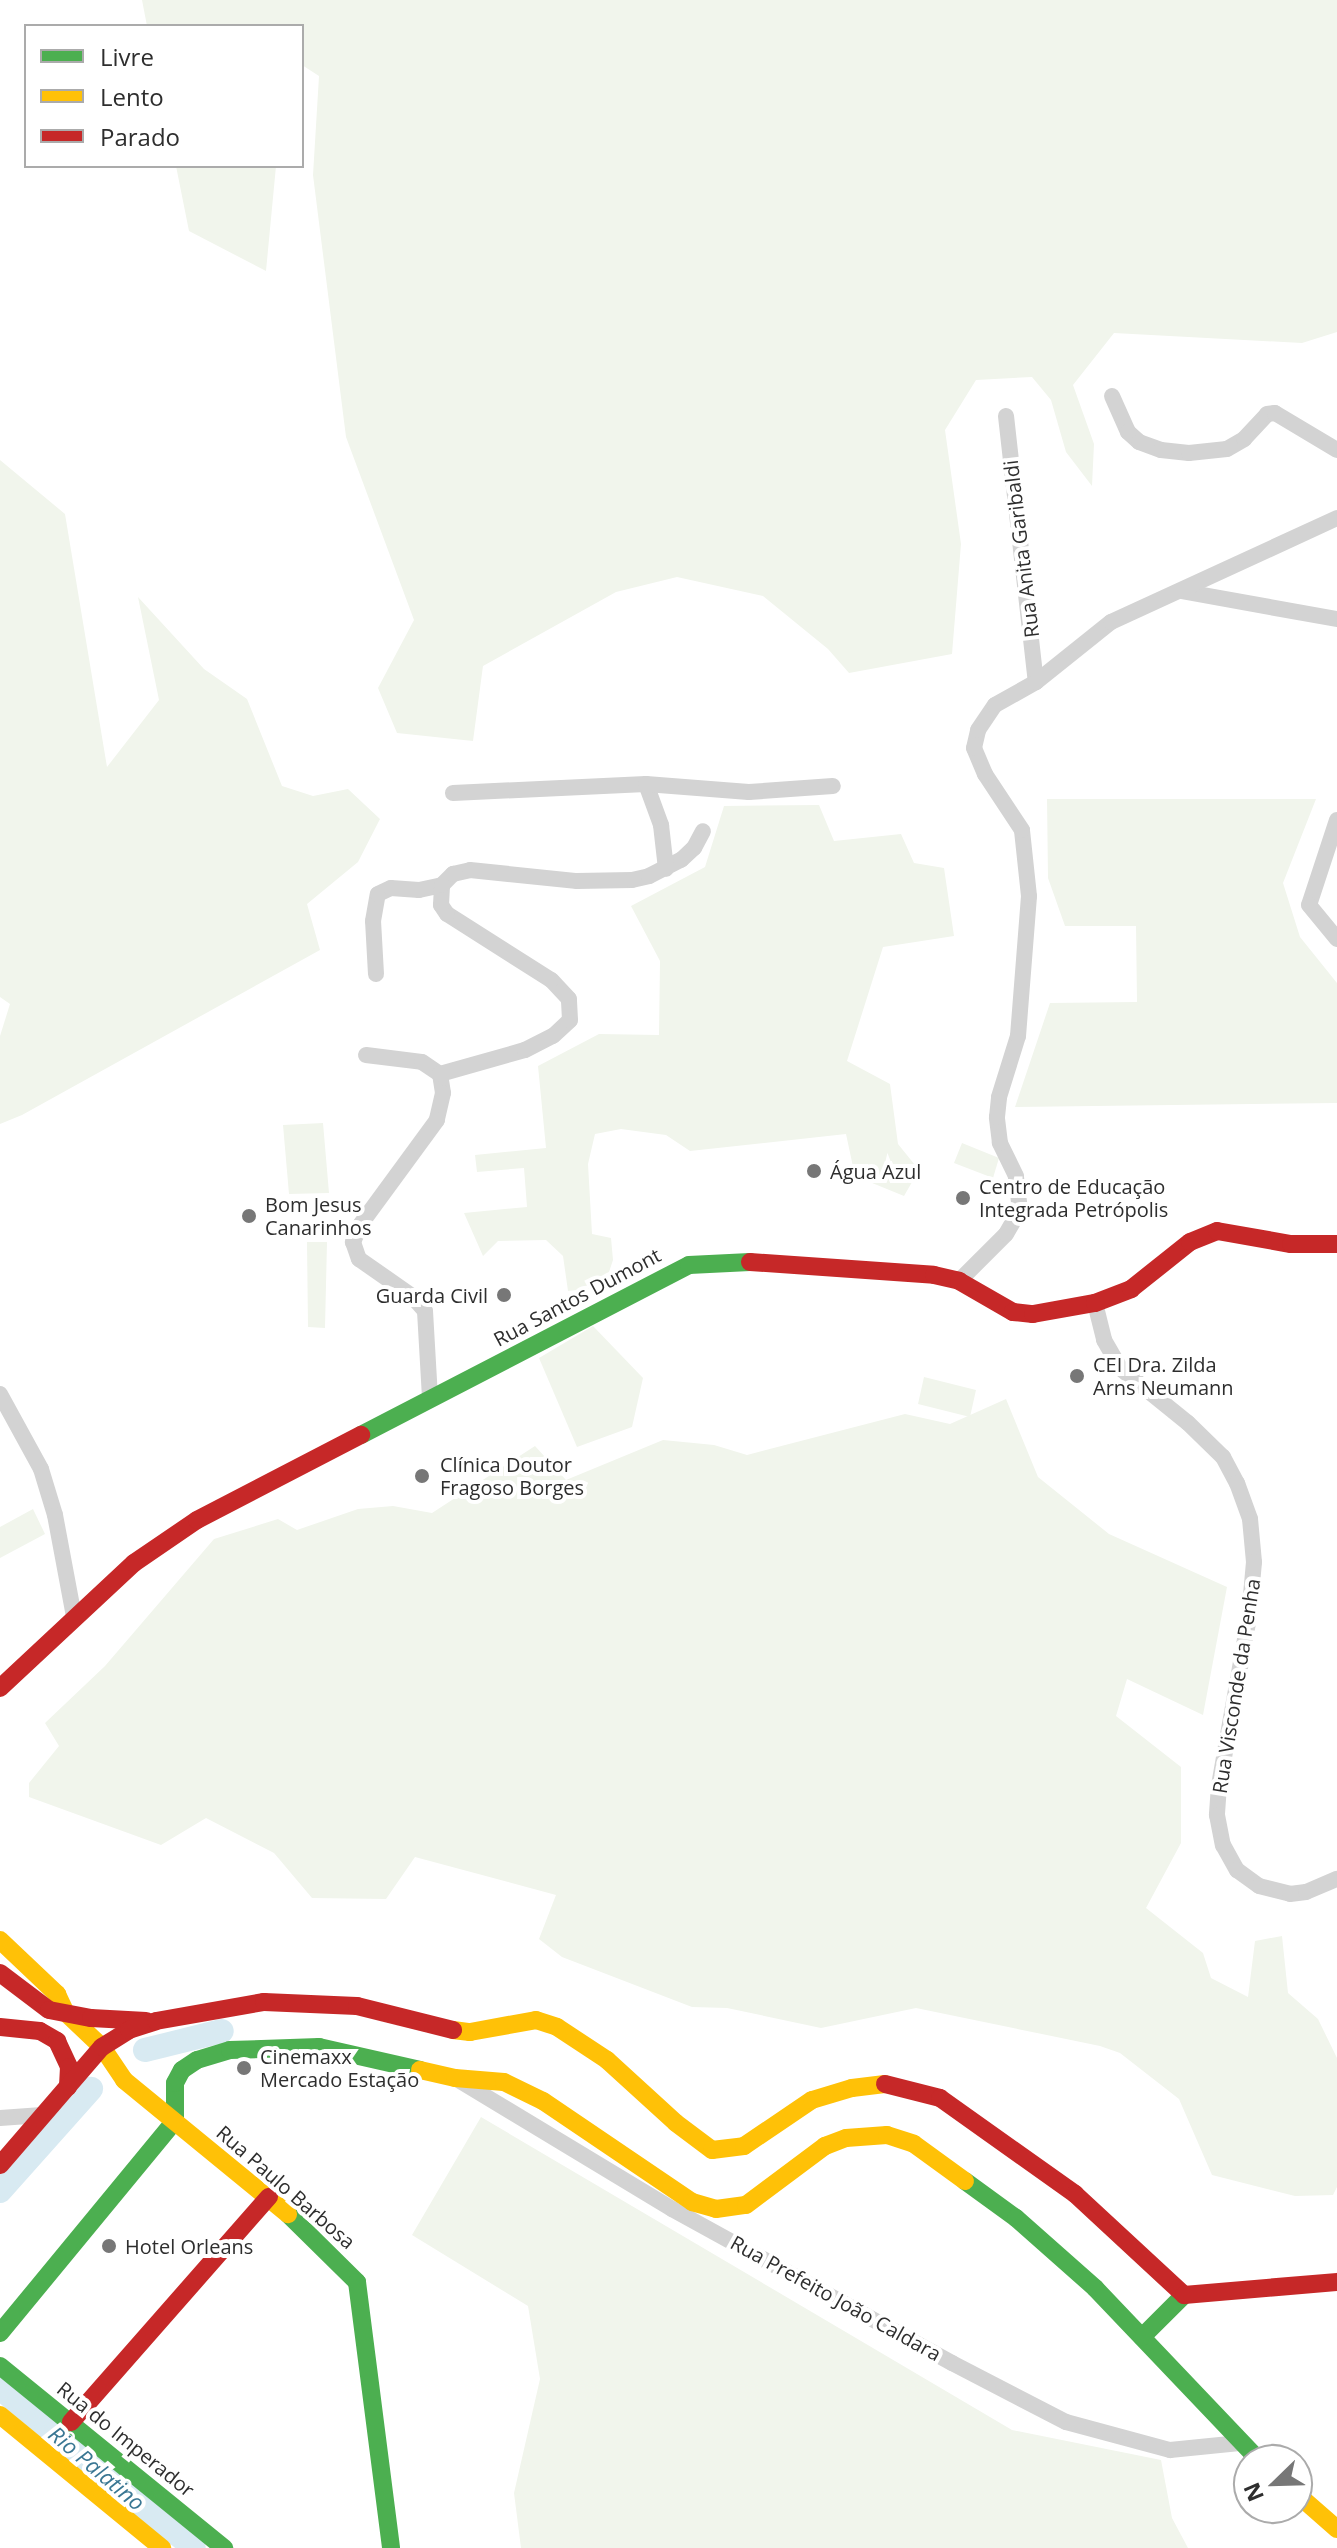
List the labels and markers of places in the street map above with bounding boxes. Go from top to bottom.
place label: Água Azul [830,1159,921,1183]
marker: Água Azul [805,1162,823,1180]
place label: Centro de Educação Integrada Petrópolis [979,1174,1168,1221]
marker: Centro de Educação Integrada Petrópolis [954,1189,972,1207]
place label: Bom Jesus Canarinhos [265,1192,371,1239]
marker: Bom Jesus Canarinhos [240,1207,258,1225]
place label: Guarda Civil [376,1283,488,1307]
marker: Guarda Civil [495,1286,513,1304]
place label: CEI Dra. Zilda Arns Neumann [1093,1352,1234,1399]
marker: CEI Dra. Zilda Arns Neumann [1068,1367,1086,1385]
place label: Clínica Doutor Fragoso Borges [440,1452,584,1499]
marker: Clínica Doutor Fragoso Borges [411,1465,433,1487]
place label: Cinemaxx Mercado Estação [260,2044,419,2091]
marker: Cinemaxx Mercado Estação [235,2059,253,2077]
place label: Hotel Orleans [125,2234,253,2258]
marker: Hotel Orleans [100,2237,118,2255]

